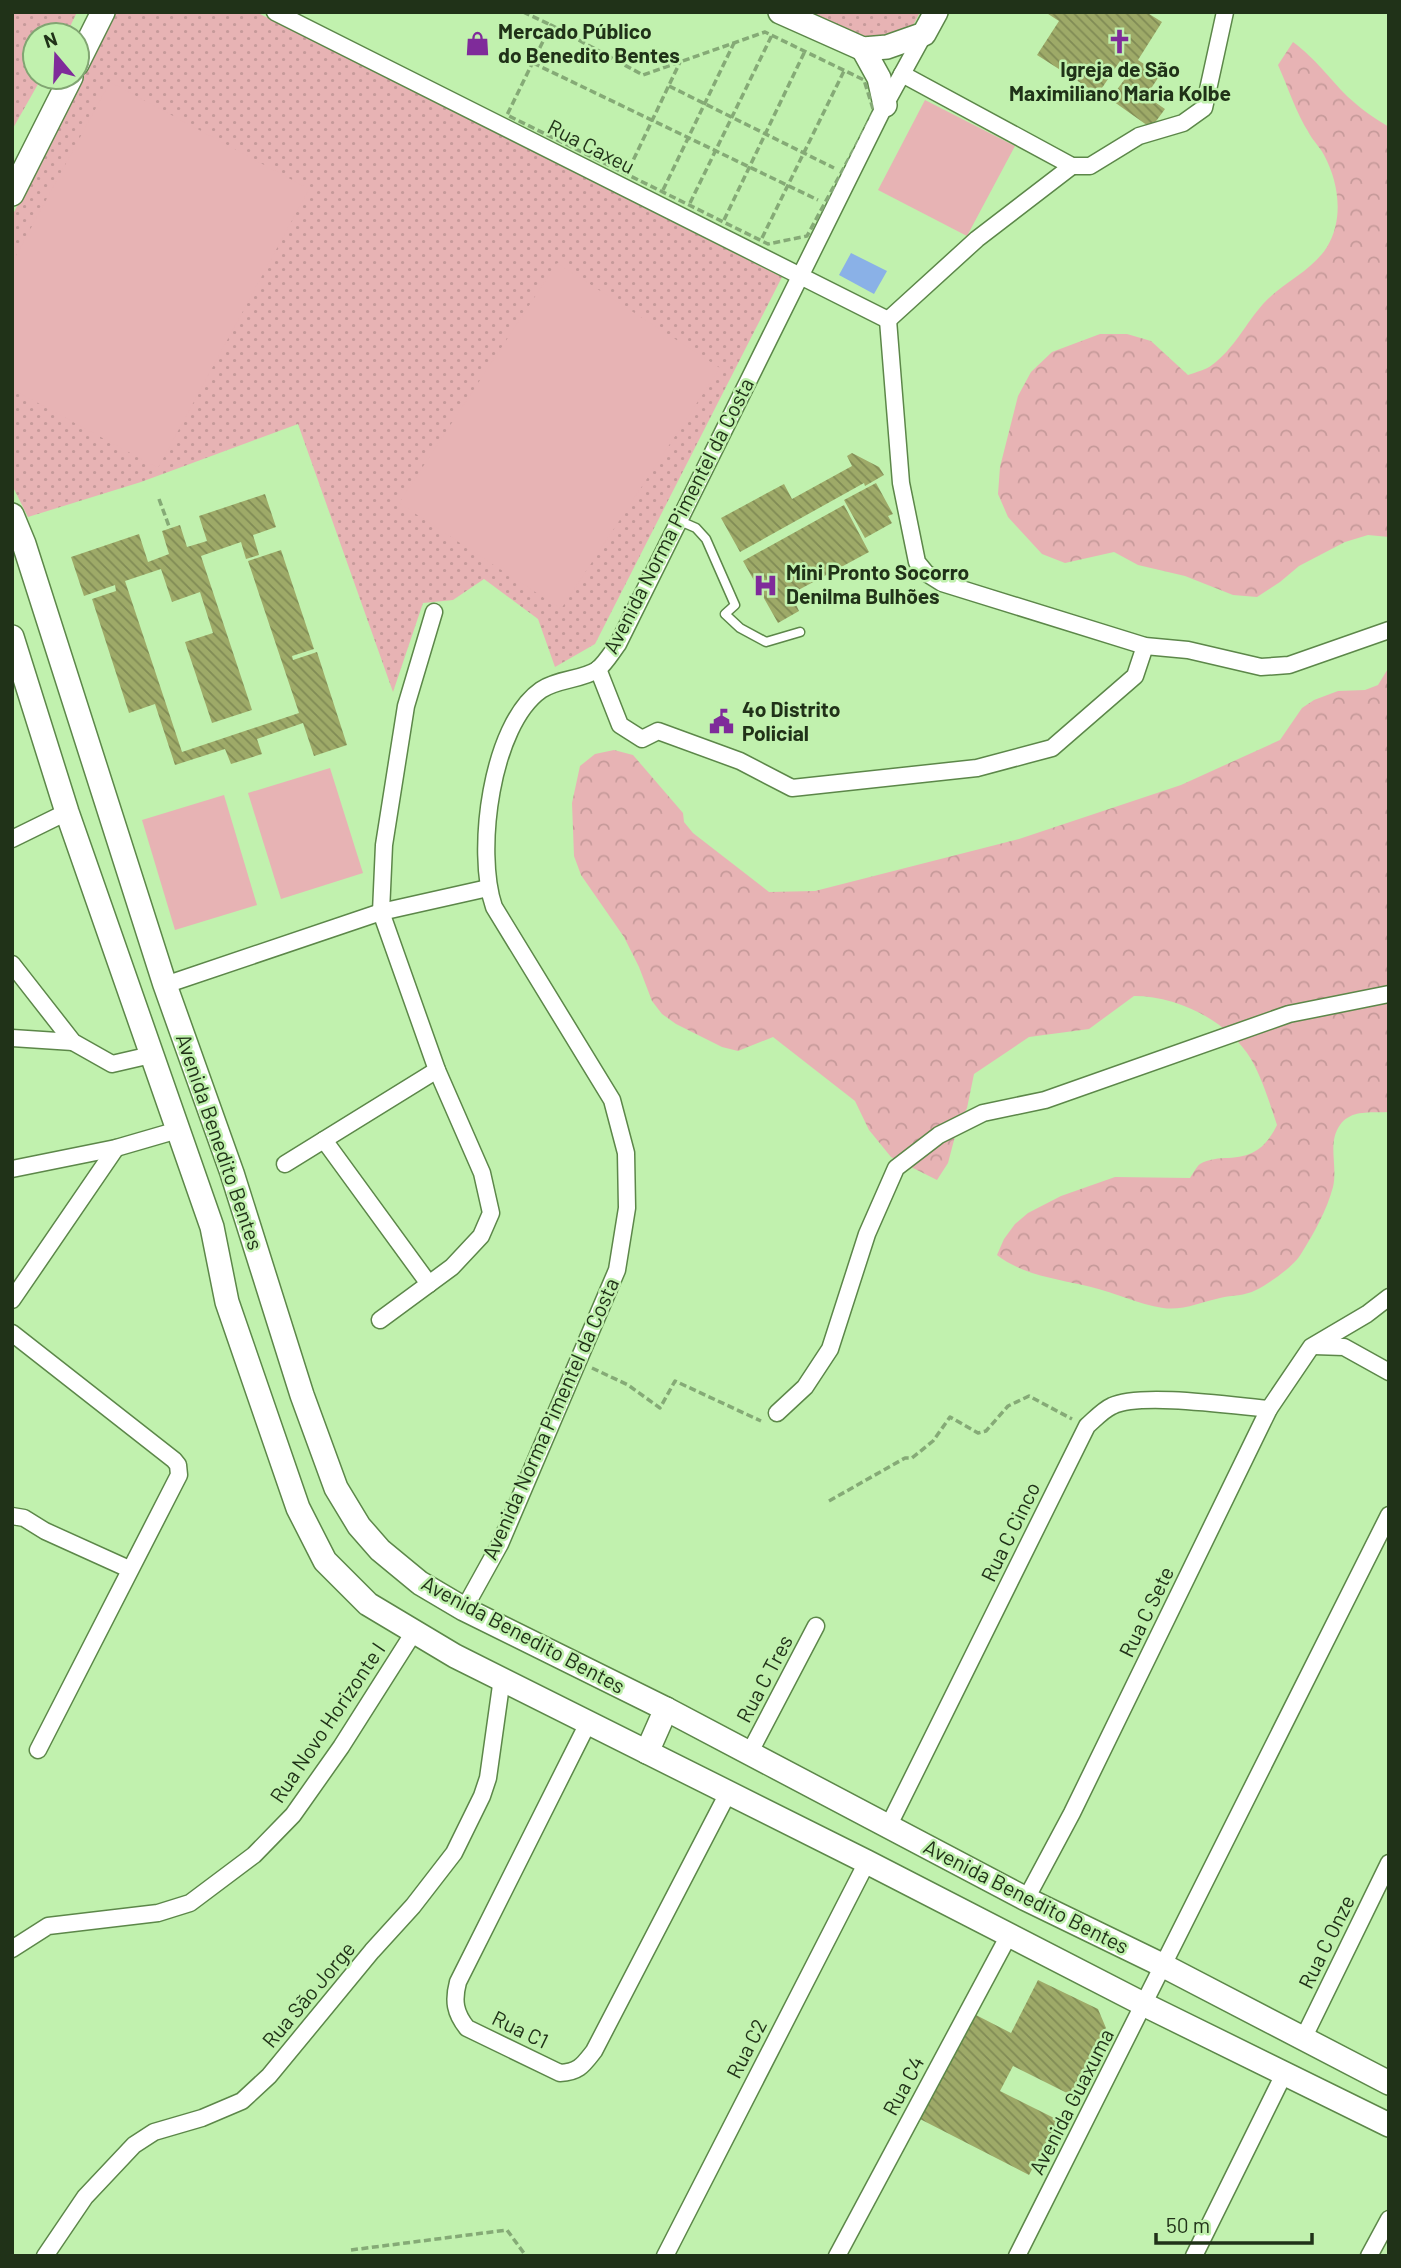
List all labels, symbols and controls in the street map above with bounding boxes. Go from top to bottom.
place label: Mercado Público do Benedito Bentes [498,18,680,67]
north arrow [21,21,91,91]
text: N [41,27,60,52]
church icon: Igreja de São Maximiliano Maria Kolbe [1106,27,1134,55]
shop icon: Mercado Público do Benedito Bentes [464,30,492,58]
place label: Igreja de São Maximiliano Maria Kolbe [1009,56,1231,105]
street label: Rua Caxeu [544,113,639,178]
street label: Avenida Norma Pimentel da Costa [597,373,758,657]
place label: Mini Pronto Socorro Denilma Bulhões [786,559,969,608]
hospital icon: Mini Pronto Socorro Denilma Bulhões [752,571,780,599]
place label: 4o Distrito Policial [742,696,840,745]
public building icon: 4o Distrito Policial [708,708,736,736]
street label: Avenida Benedito Bentes [172,1030,269,1253]
street label: Avenida Norma Pimentel da Costa [476,1274,623,1563]
street label: Rua C Cinco [975,1478,1044,1585]
street label: Rua C Sete [1113,1562,1178,1661]
street label: Avenida Benedito Bentes [418,1569,630,1698]
street label: Rua C Tres [730,1630,797,1726]
street label: Rua Novo Horizonte I [264,1637,390,1807]
street label: Avenida Benedito Bentes [920,1833,1133,1958]
street label: Rua C Onze [1292,1891,1359,1992]
street label: Rua São Jorge [256,1936,359,2052]
street label: Rua C1 [489,2004,553,2053]
street label: Rua C2 [720,2015,771,2082]
street label: Avenida Guaxuma [1023,2024,1118,2178]
street label: Rua C4 [877,2051,929,2119]
scale bar [1156,2202,1312,2246]
text: 50 m [1166,2212,1210,2237]

